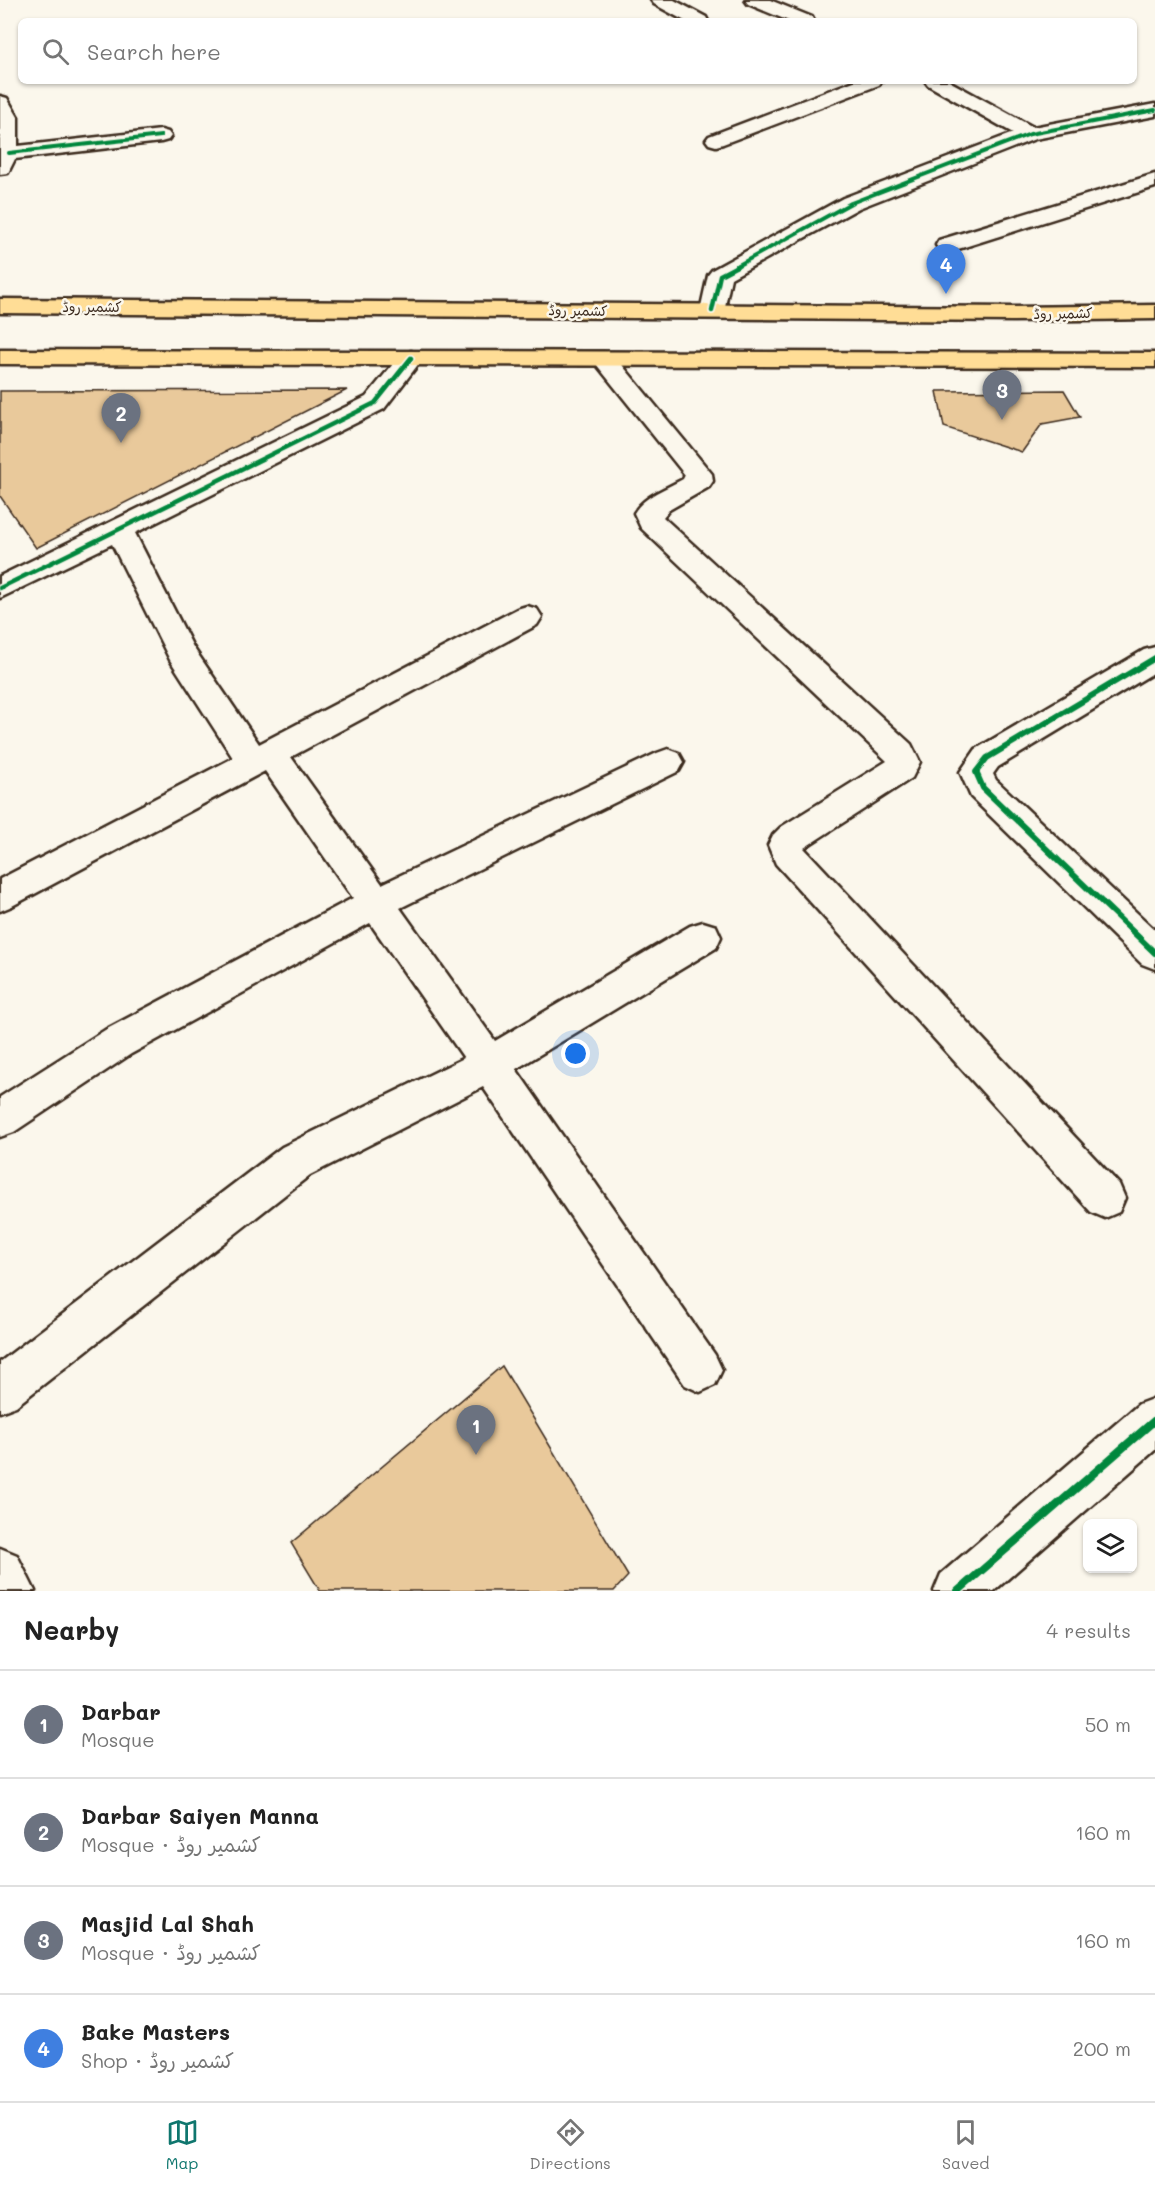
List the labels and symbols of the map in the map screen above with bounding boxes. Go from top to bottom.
pin: 4 [926,244,966,294]
street label: کشمیر روڈ [62,297,122,316]
street label: کشمیر روڈ [548,300,608,320]
street label: کشمیر روڈ [1033,303,1093,323]
pin: 3 [982,370,1022,420]
pin: 2 [102,394,140,443]
your location [561,1039,590,1068]
pin: 1 [456,1406,496,1455]

